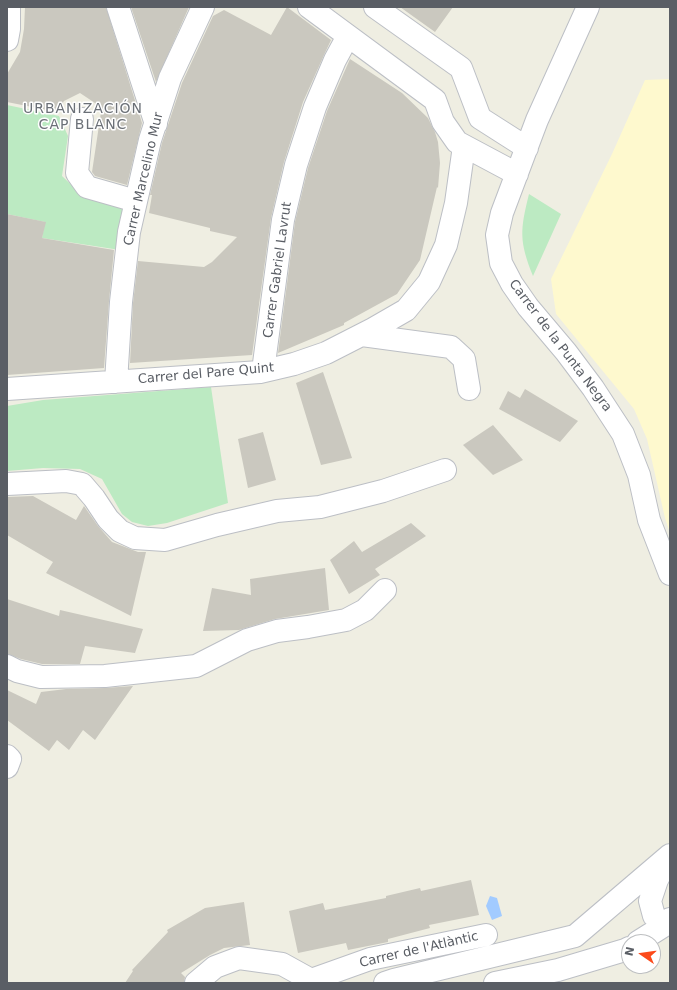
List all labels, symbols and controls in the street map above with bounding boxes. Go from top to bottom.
district label: URBANIZACIÓN CAP BLANC [23,101,143,134]
street label: Carrer Marcelino Mur [121,111,167,247]
street label: Carrer Gabriel Lavrut [261,201,295,339]
street label: Carrer de la Punta Negra [505,277,615,415]
street label: Carrer del Pare Quint [137,360,275,388]
street label: Carrer de l'Atlàntic [358,929,480,971]
north arrow [621,934,661,974]
text: N [622,945,637,957]

